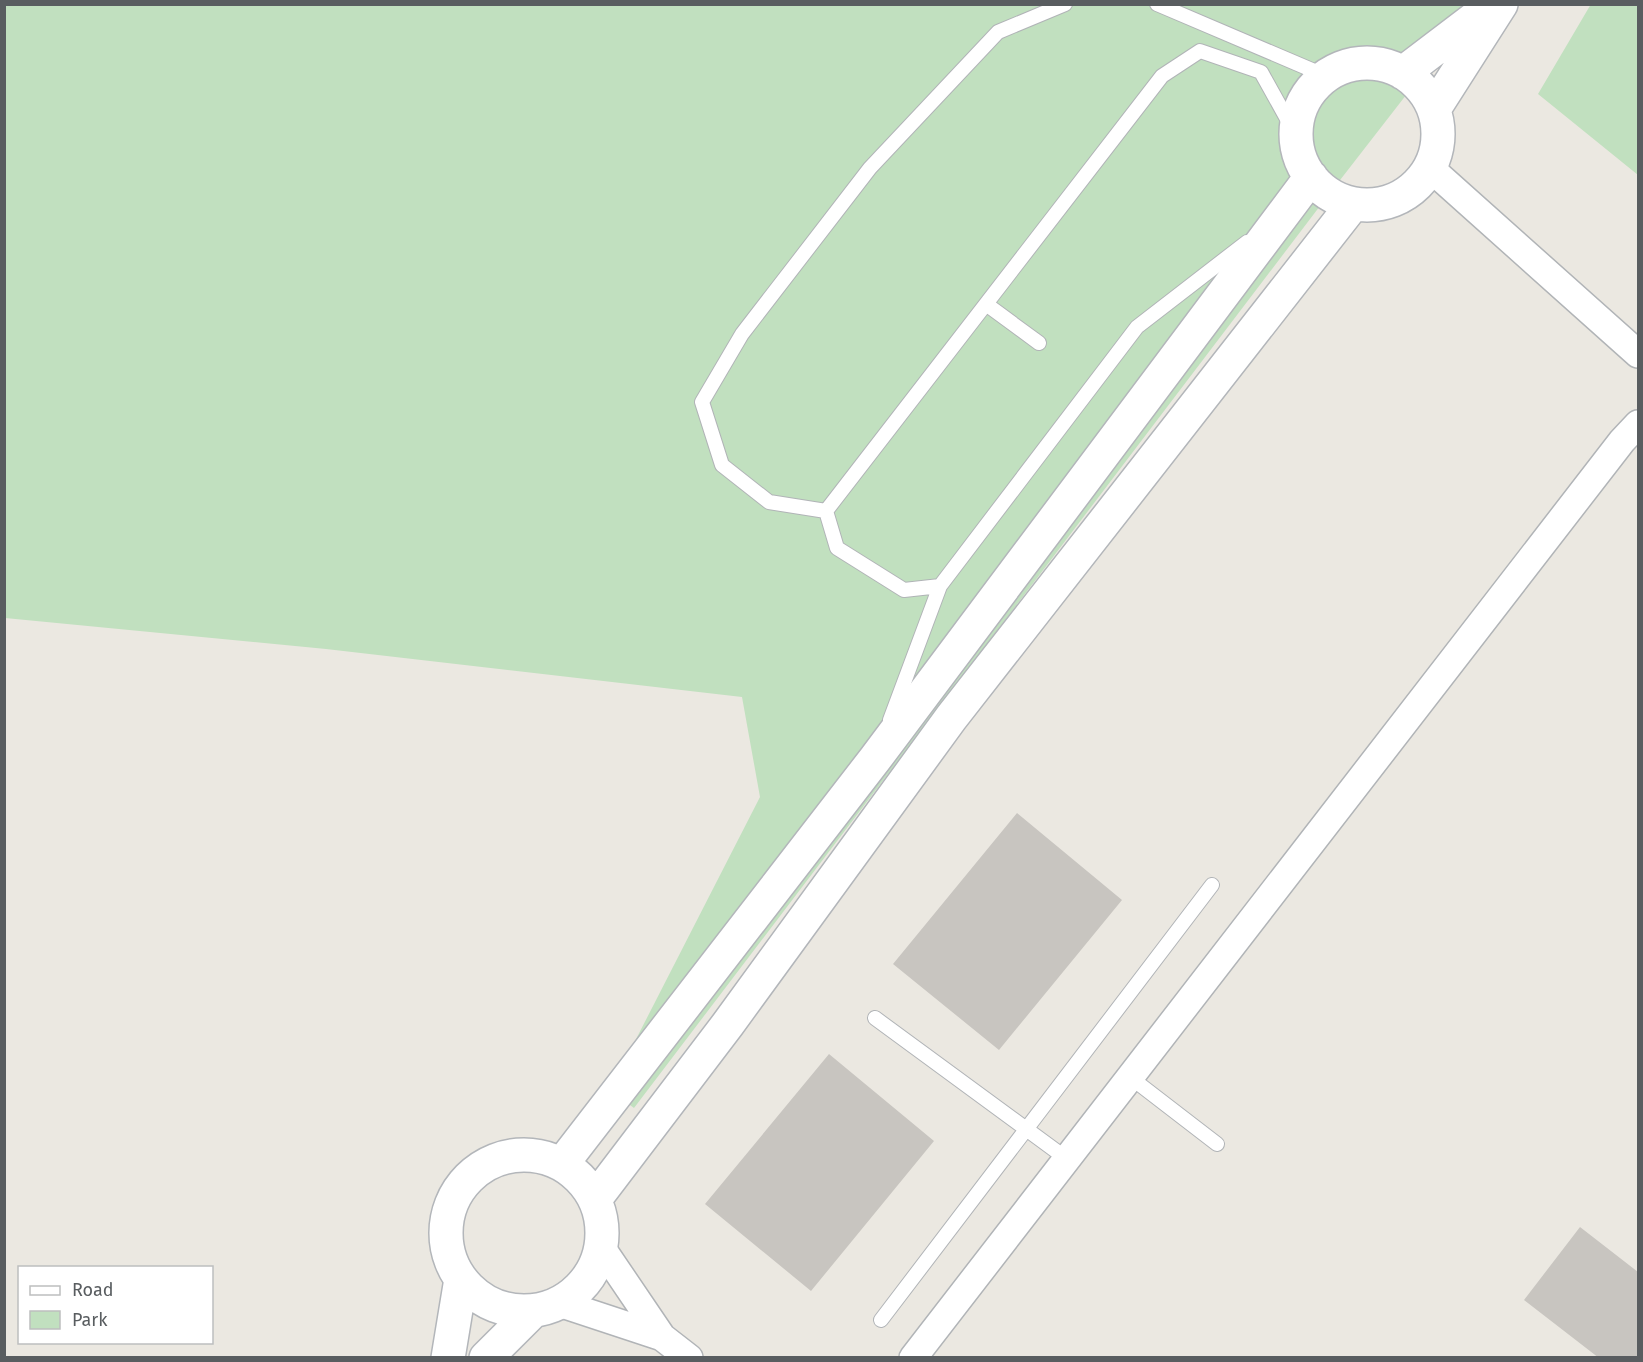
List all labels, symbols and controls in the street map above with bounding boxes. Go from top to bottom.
legend [18,1266,213,1344]
text: Road [72,1279,114,1301]
text: Park [72,1309,108,1331]

